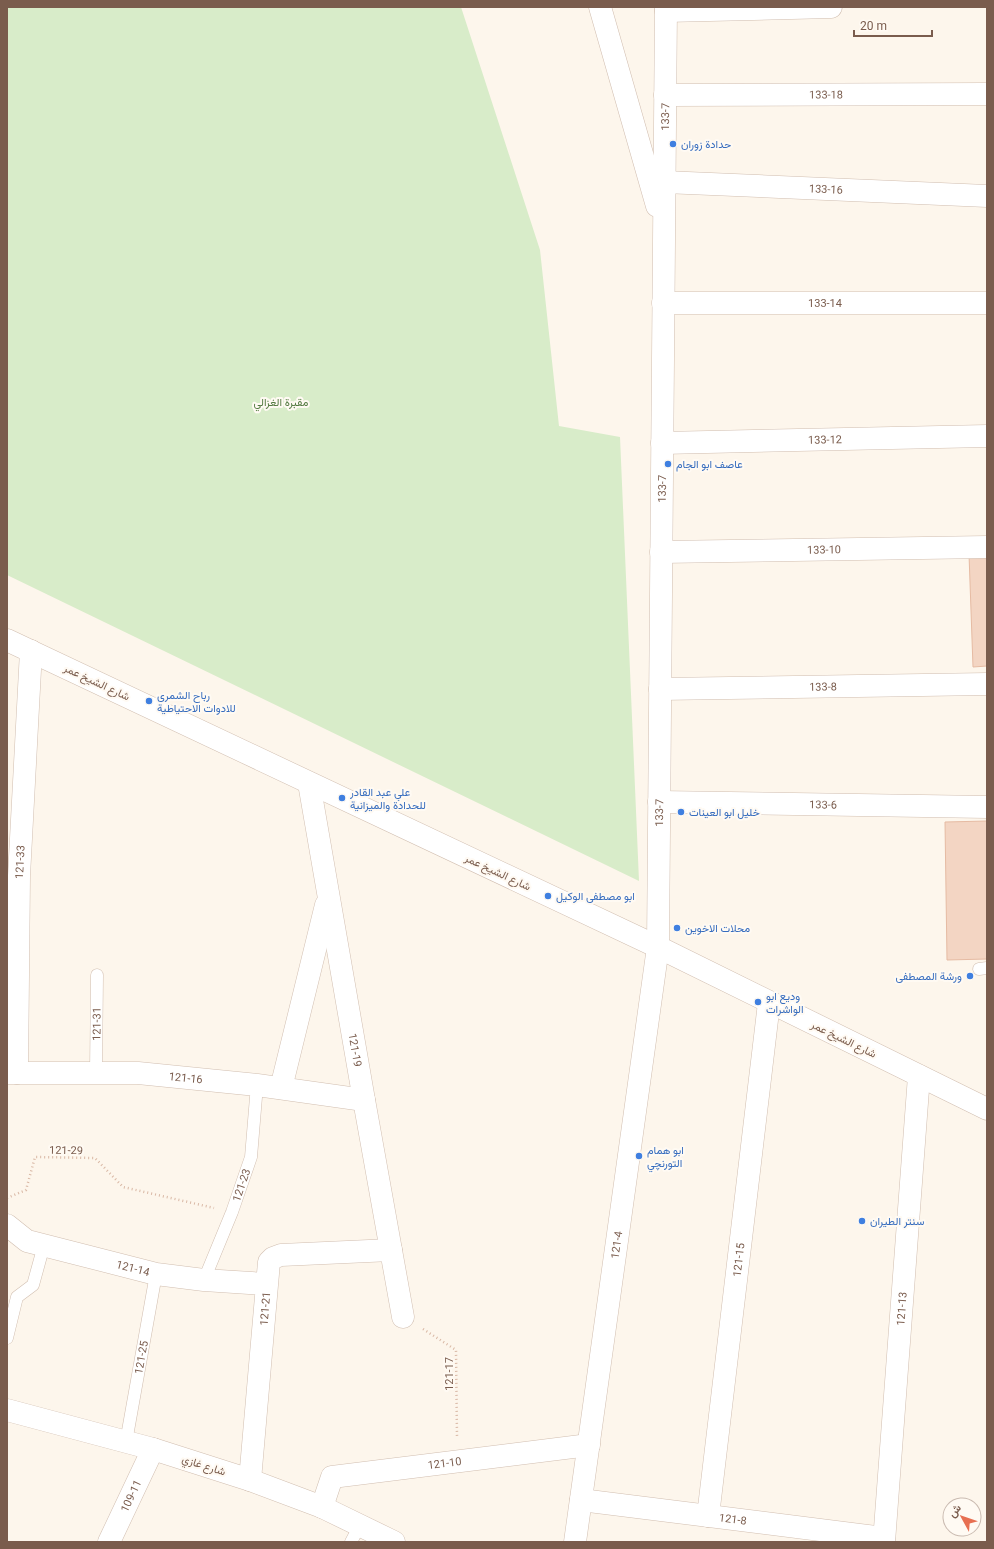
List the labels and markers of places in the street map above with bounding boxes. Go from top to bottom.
place label: حدادة زوران [681,138,731,151]
marker: حدادة زوران [668,139,678,149]
place label: عاصف ابو الجام [676,458,743,472]
marker: عاصف ابو الجام [663,459,673,469]
place label: رباح الشمري للادوات الاحتياطية [157,689,236,715]
marker: رباح الشمري للادوات الاحتياطية [144,696,154,706]
place label: علي عبد القادر للحدادة والميزانية [349,786,426,812]
marker: علي عبد القادر للحدادة والميزانية [337,793,347,803]
place label: خليل ابو العينات [689,806,760,819]
marker: خليل ابو العينات [676,807,686,817]
place label: ابو مصطفى الوكيل [556,890,635,903]
marker: ابو مصطفى الوكيل [543,891,553,901]
place label: محلات الاخوين [685,922,750,935]
marker: محلات الاخوين [672,923,682,933]
place label: ورشة المصطفى [896,970,962,983]
marker: ورشة المصطفى [965,971,975,981]
place label: وديع ابو الواشرات [766,990,804,1016]
marker: وديع ابو الواشرات [753,997,763,1007]
place label: ابو همام التورنچي [647,1144,684,1173]
marker: ابو همام التورنچي [634,1151,644,1161]
place label: سنتر الطيران [870,1215,925,1228]
marker: سنتر الطيران [857,1216,867,1226]

